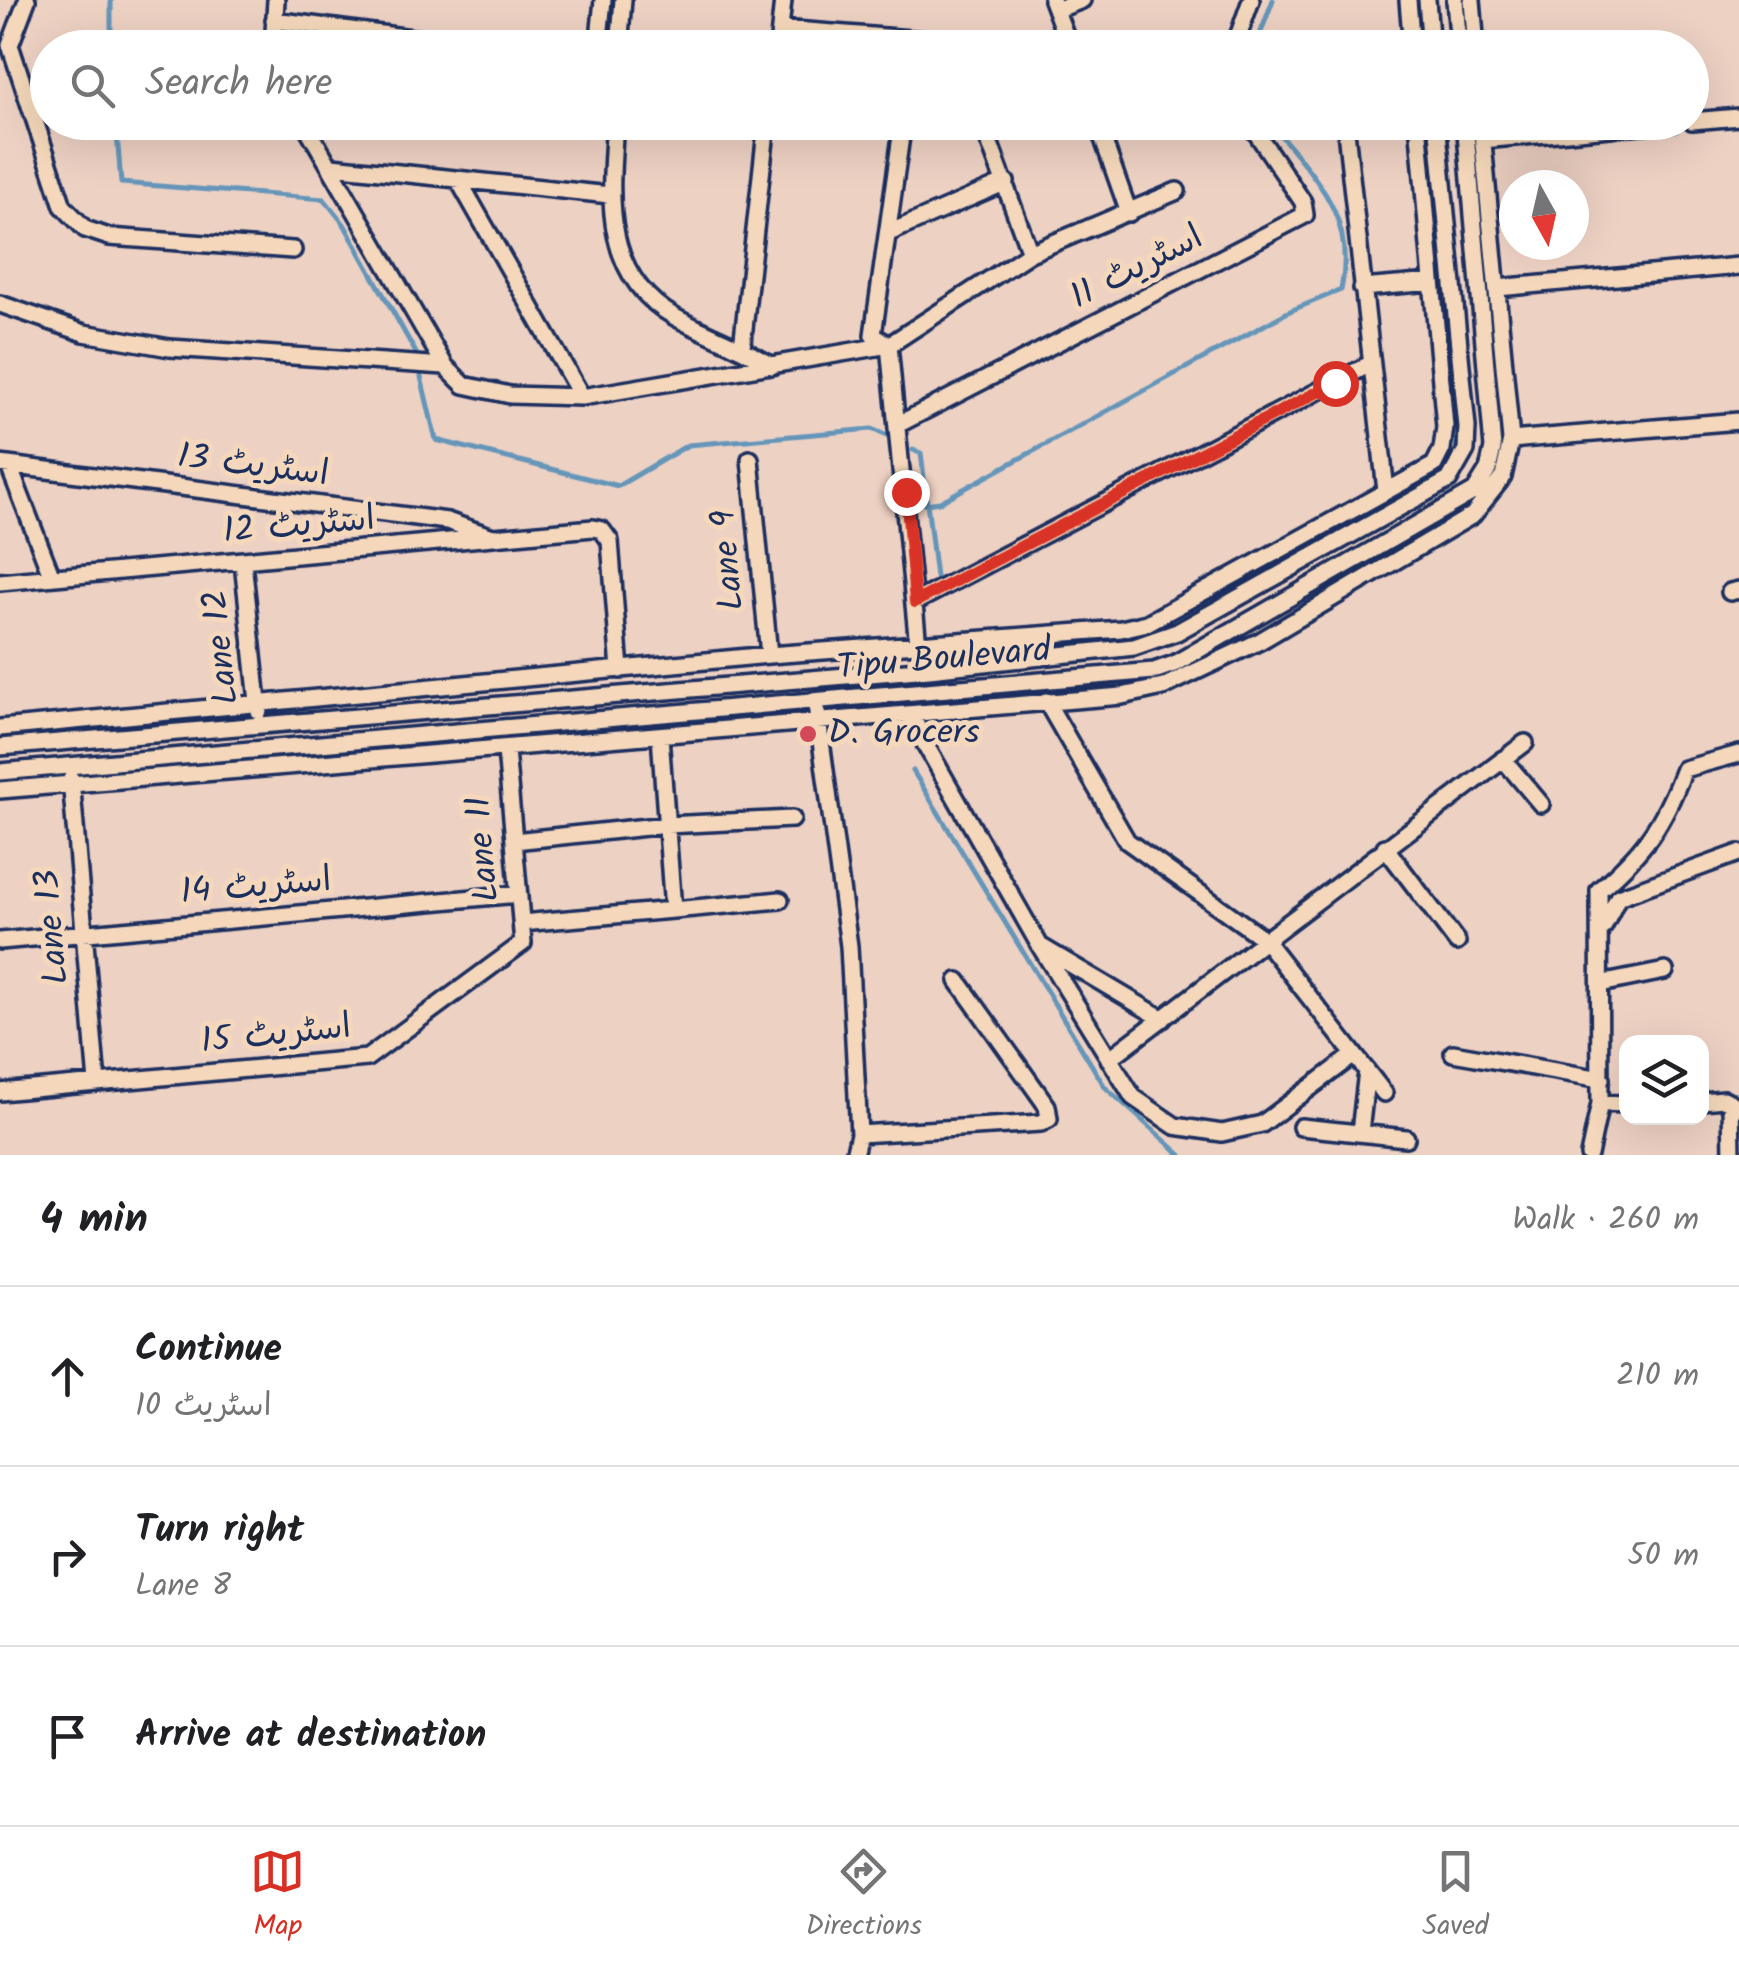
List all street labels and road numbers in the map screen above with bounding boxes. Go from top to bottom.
street label: اسٹریٹ 11 [1061,211,1213,325]
street label: اسٹریٹ 13 [174,429,332,503]
street label: اسٹریٹ 12 [221,491,377,561]
street label: Lane 9 [697,507,761,613]
street label: Lane 12 [188,587,256,707]
street label: Tipu Boulevard [835,623,1055,697]
street label: Lane 11 [451,794,517,904]
street label: اسٹریٹ 14 [178,853,334,921]
street label: Lane 13 [20,867,86,987]
street label: اسٹریٹ 15 [198,999,354,1071]

